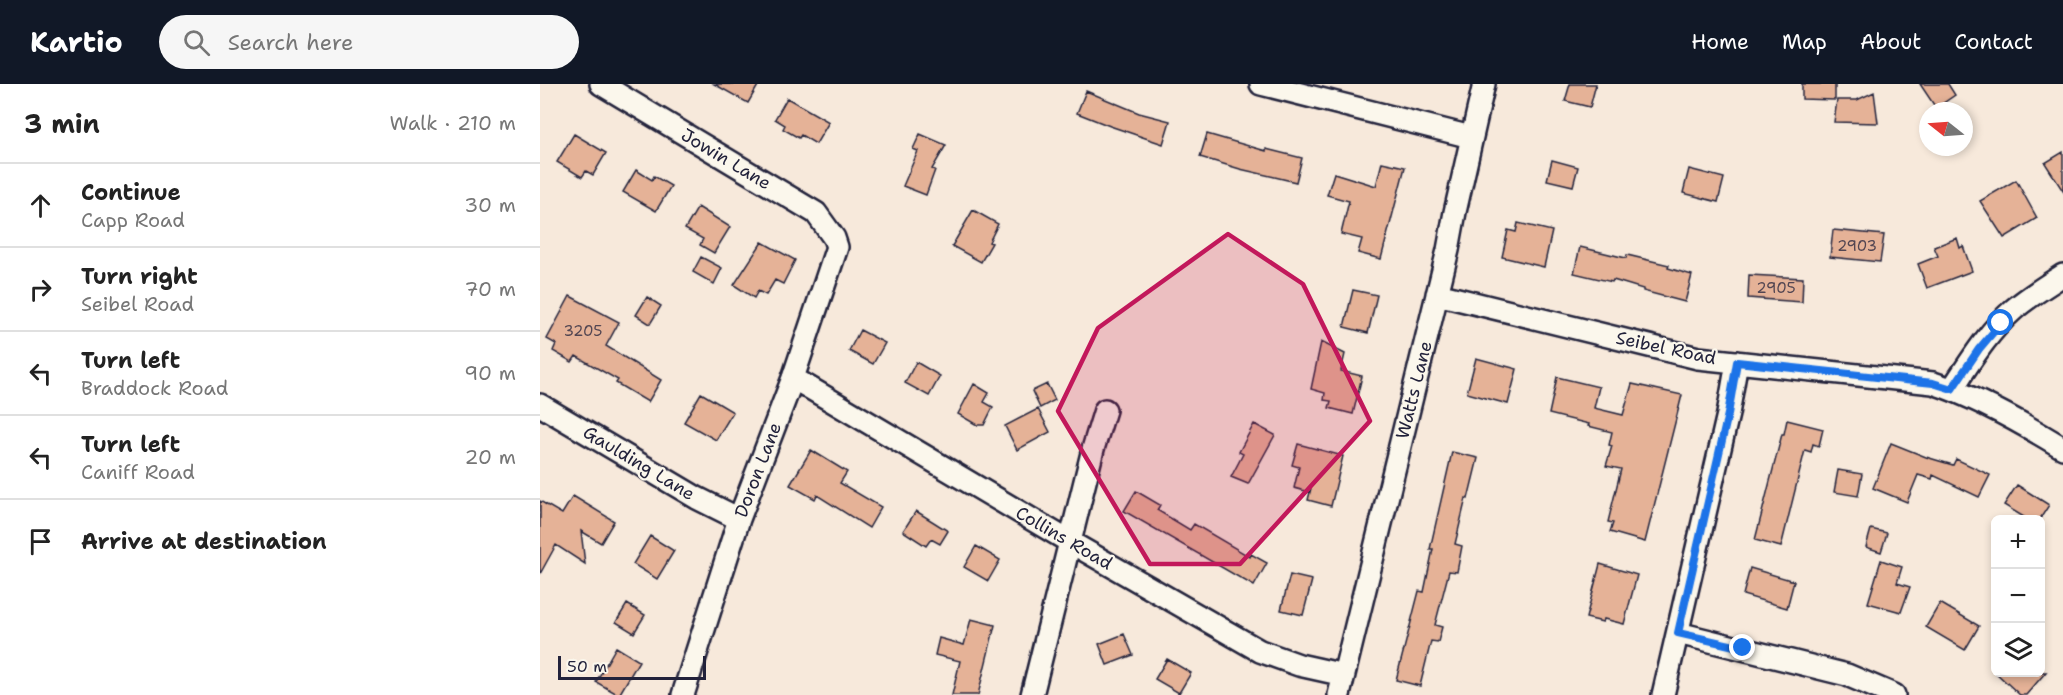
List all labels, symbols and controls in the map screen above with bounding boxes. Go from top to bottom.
search box [159,15,579,69]
text: Kartio [30,23,123,61]
icon: search [180,26,213,59]
text: Search here [228,28,353,57]
text: Home [1691,28,1749,56]
text: Map [1782,28,1827,56]
text: About [1860,28,1921,56]
text: Contact [1954,28,2033,56]
north arrow [1919,102,1973,156]
text: 3 min [24,106,100,141]
text: Walk · 210 m [390,110,516,136]
street label: Jowin Lane [677,123,775,195]
text: Continue [81,178,181,207]
icon: ahead [24,189,57,222]
text: 30 m [464,192,516,218]
text: Capp Road [81,207,185,233]
house number: 2903 [1837,236,1877,256]
text: Turn right [81,262,198,291]
icon: right [24,273,57,306]
text: 70 m [464,276,516,302]
house number: 2905 [1756,278,1796,298]
text: Seibel Road [81,291,194,317]
route start [1987,309,2013,335]
house number: 3205 [563,321,603,341]
street label: Seibel Road [1614,326,1718,370]
street label: Watts Lane [1390,339,1438,441]
text: Turn left [81,346,180,375]
icon: left [24,357,57,390]
text: 90 m [464,360,516,386]
text: Braddock Road [81,375,228,401]
street label: Doron Lane [729,419,787,521]
street label: Gaulding Lane [579,420,699,506]
text: Turn left [81,430,180,459]
icon: left [24,441,57,474]
text: 20 m [465,444,516,470]
text: Caniff Road [81,459,195,485]
street label: Collins Road [1011,501,1117,575]
map controls [1991,515,2045,677]
button: + [1991,515,2045,569]
icon: arrive [24,525,57,558]
text: Arrive at destination [81,527,327,556]
button: − [1991,569,2045,623]
button: layers [1991,623,2045,677]
route end [1729,634,1755,660]
scale bar [558,653,706,680]
text: 50 m [567,656,607,677]

